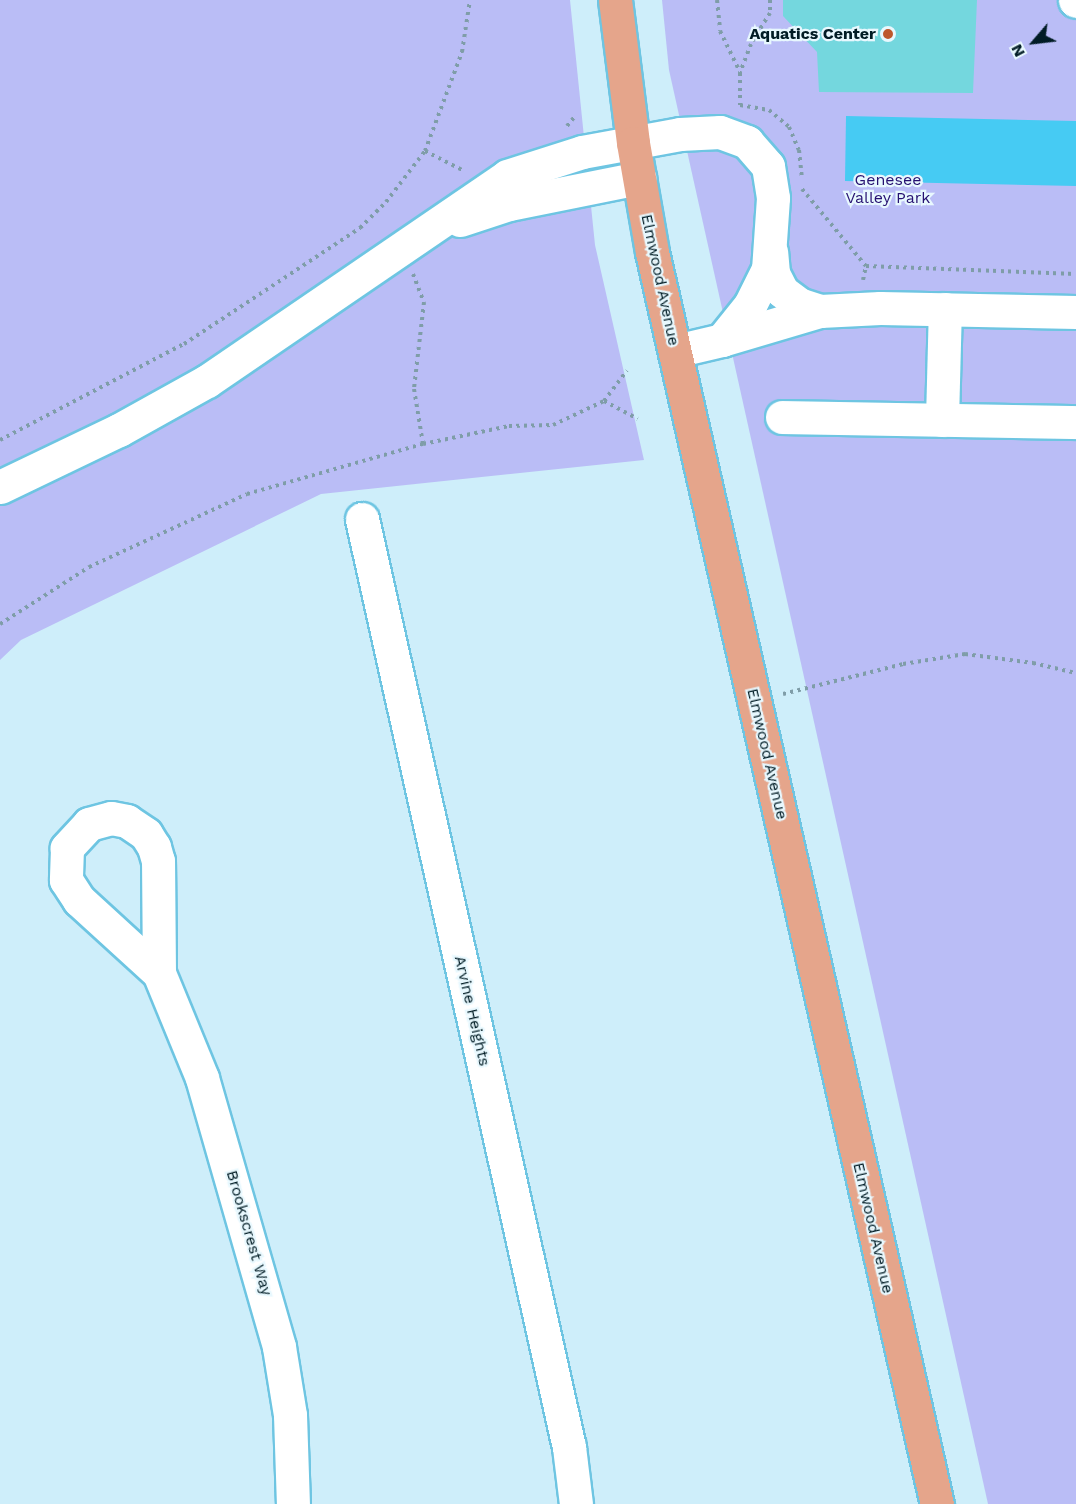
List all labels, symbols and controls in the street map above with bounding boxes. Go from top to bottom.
north arrow [1004,12,1064,72]
place label: Aquatics Center [750,24,876,44]
marker: Aquatics Center [881,27,895,41]
text: N [1006,41,1029,60]
park label: Genesee Valley Park [845,170,931,208]
street label: Elmwood Avenue [637,212,683,348]
street label: Elmwood Avenue [743,686,791,822]
street label: Arvine Heights [450,954,494,1068]
street label: Elmwood Avenue [849,1160,897,1296]
street label: Brookscrest Way [222,1168,276,1298]

